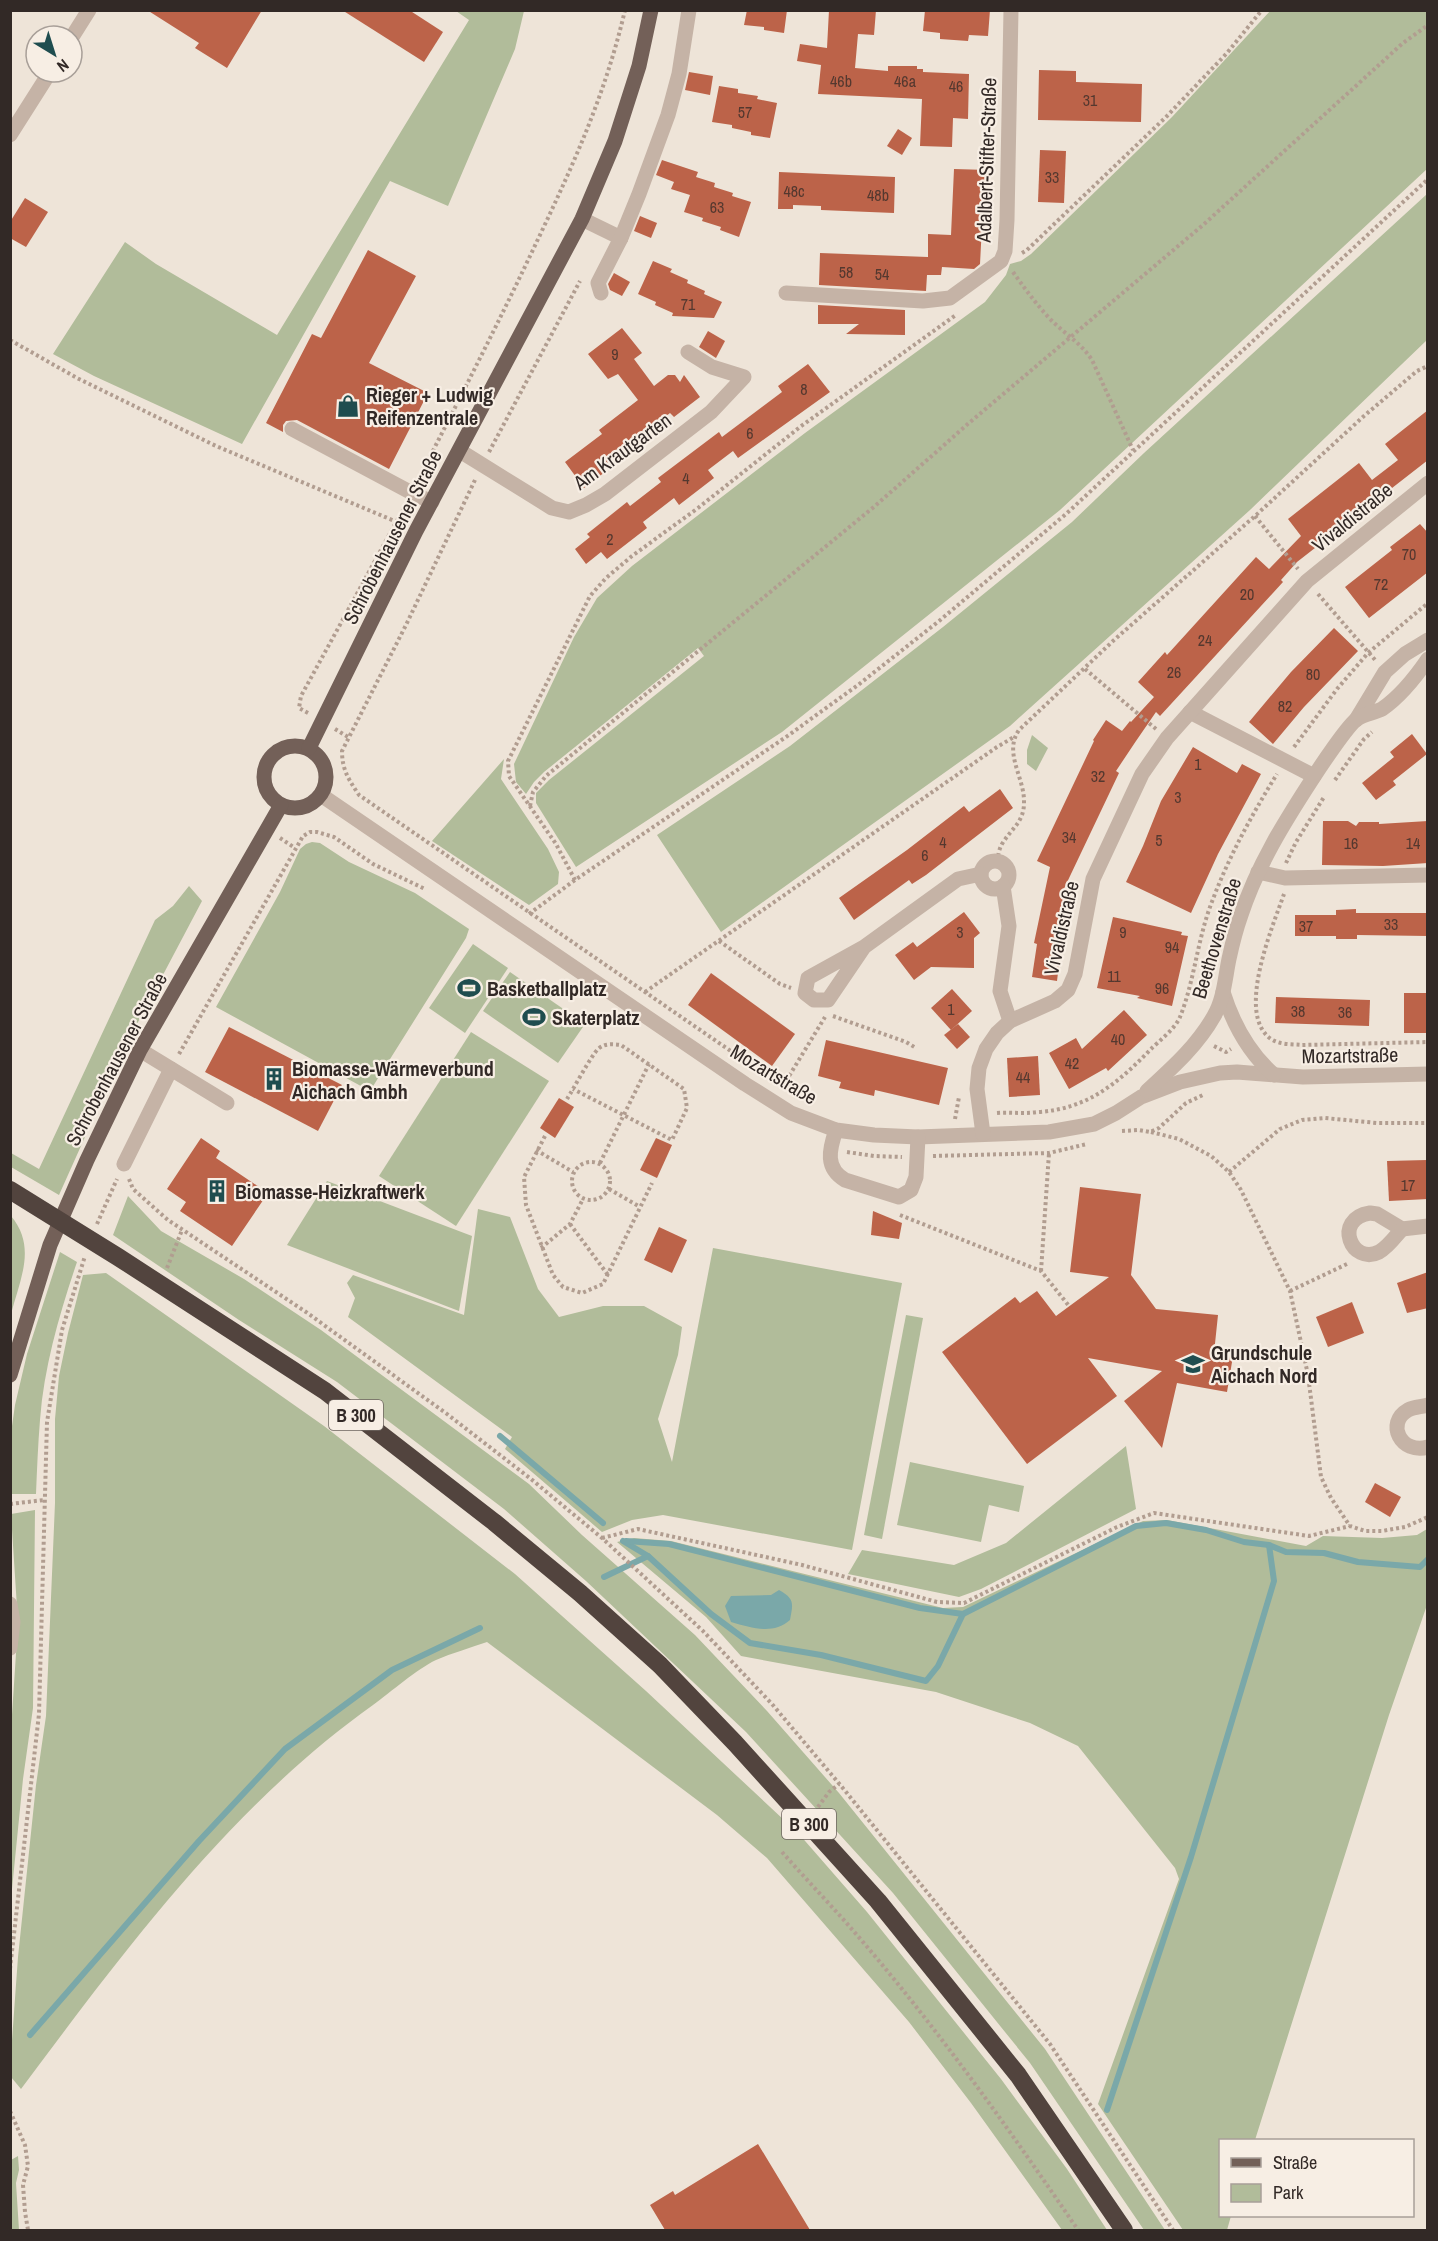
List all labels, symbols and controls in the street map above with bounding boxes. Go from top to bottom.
north arrow [24,24,84,84]
text: N [53,54,74,77]
house number: 46b [830,70,852,92]
house number: 46a [894,70,917,92]
house number: 46 [949,75,963,97]
street label: Adalbert-Stifter-Straße [970,77,1002,244]
house number: 31 [1083,89,1098,111]
house number: 57 [738,101,752,123]
house number: 33 [1045,166,1059,188]
house number: 48c [783,180,805,202]
house number: 48b [867,184,889,206]
house number: 63 [710,196,724,218]
house number: 58 [839,261,853,283]
house number: 54 [875,263,889,285]
house number: 71 [681,293,696,315]
house number: 9 [611,343,619,365]
house number: 8 [800,378,808,400]
place label: Rieger + Ludwig Reifenzentrale [366,381,493,431]
shop icon: Rieger + Ludwig Reifenzentrale [335,393,361,419]
street label: Am Krautgarten [567,406,676,496]
house number: 6 [746,422,754,444]
street label: Schrobenhausener Straße [336,445,448,629]
house number: 4 [682,467,690,489]
street label: Vivaldistraße [1306,476,1398,558]
house number: 2 [606,528,614,550]
house number: 70 [1402,543,1416,565]
house number: 72 [1374,573,1388,595]
house number: 20 [1240,583,1254,605]
house number: 24 [1198,629,1212,651]
house number: 26 [1167,661,1181,683]
house number: 80 [1306,663,1320,685]
house number: 82 [1278,695,1292,717]
house number: 1 [1194,753,1202,775]
house number: 32 [1091,765,1105,787]
house number: 3 [1174,786,1182,808]
house number: 34 [1062,826,1076,848]
house number: 5 [1155,829,1163,851]
house number: 4 [939,831,947,853]
house number: 16 [1344,832,1358,854]
house number: 14 [1406,832,1420,854]
house number: 6 [921,844,929,866]
street label: Beethovenstraße [1185,874,1247,1002]
street label: Vivaldistraße [1037,878,1085,978]
house number: 33 [1384,913,1398,935]
house number: 37 [1299,915,1313,937]
house number: 3 [956,921,964,943]
house number: 9 [1119,921,1127,943]
house number: 94 [1165,936,1179,958]
house number: 11 [1107,965,1122,987]
street label: Schrobenhausener Straße [59,968,173,1150]
sports icon: Basketballplatz [456,975,482,1001]
place label: Basketballplatz [487,975,606,1002]
house number: 96 [1155,977,1169,999]
house number: 1 [947,998,955,1020]
house number: 38 [1291,1000,1305,1022]
house number: 36 [1338,1001,1352,1023]
sports icon: Skaterplatz [521,1004,547,1030]
place label: Skaterplatz [552,1004,640,1031]
house number: 40 [1111,1028,1125,1050]
street label: Mozartstraße [726,1038,822,1110]
street label: Mozartstraße [1301,1041,1399,1069]
house number: 42 [1065,1052,1079,1074]
place label: Biomasse-Wärmeverbund Aichach Gmbh [292,1055,494,1105]
building icon: Biomasse-Wärmeverbund Aichach Gmbh [261,1066,287,1092]
house number: 44 [1016,1066,1030,1088]
house number: 17 [1401,1174,1415,1196]
building icon: Biomasse-Heizkraftwerk [204,1178,230,1204]
place label: Biomasse-Heizkraftwerk [235,1178,425,1205]
place label: Grundschule Aichach Nord [1211,1339,1318,1389]
school or university icon: Grundschule Aichach Nord [1180,1351,1206,1377]
road number: B 300 [329,1400,383,1430]
road number: B 300 [782,1809,836,1839]
legend [1219,2139,1414,2217]
text: Straße [1273,2150,1317,2175]
text: Park [1273,2180,1304,2205]

